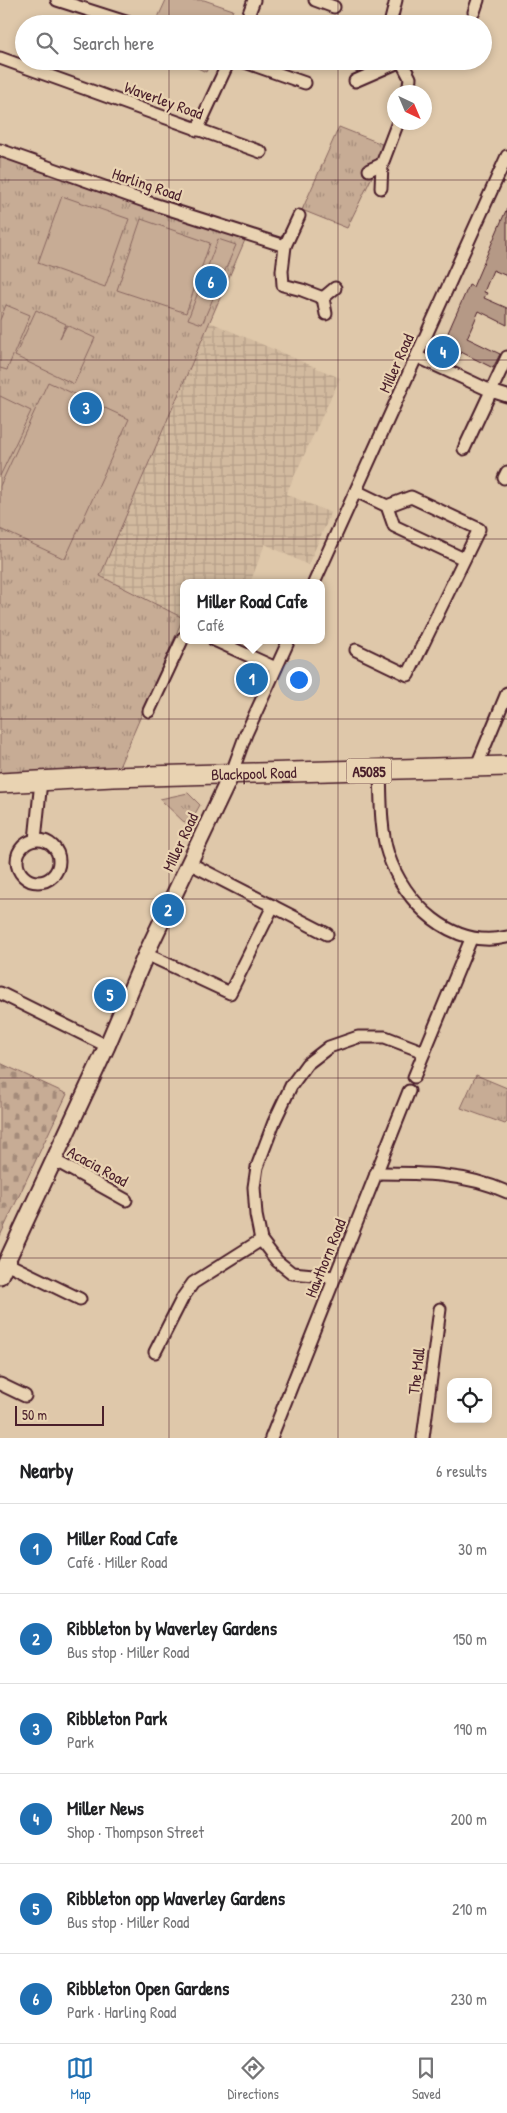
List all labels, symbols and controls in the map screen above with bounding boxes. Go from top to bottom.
search box [15,15,492,70]
icon: search [33,29,61,57]
text: Search here [73,30,154,56]
street label: Waverley Road [122,76,206,124]
north arrow [387,85,432,130]
street label: Harling Road [109,162,185,206]
pin: 6 [195,263,227,301]
street label: Miller Road [373,330,419,396]
pin: 4 [427,333,459,371]
pin: 3 [70,389,102,427]
popup [180,579,325,644]
text: Miller Road Cafe [197,588,308,614]
text: Café [197,614,224,636]
pin: 1 [236,660,268,698]
your location [286,667,312,693]
road number: A5085 [346,758,392,784]
street label: Blackpool Road [211,761,297,785]
street label: Miller Road [157,809,203,875]
pin: 2 [152,891,184,929]
pin: 5 [94,976,126,1014]
street label: Acacia Road [64,1140,132,1192]
street label: Hawthorn Road [299,1215,351,1301]
street label: The Mall [402,1346,430,1396]
map controls [447,1378,492,1423]
button: locate [447,1378,492,1423]
scale bar [15,1403,104,1426]
text: 50 m [22,1405,47,1424]
text: Nearby [20,1456,73,1485]
text: 6 results [436,1460,487,1482]
text: Miller Road Cafe [67,1525,178,1551]
text: 1 [33,1538,39,1560]
text: 30 m [458,1538,487,1560]
text: Café · Miller Road [67,1551,167,1573]
text: Ribbleton by Waverley Gardens [67,1615,277,1641]
text: 2 [32,1628,40,1650]
text: 150 m [453,1628,487,1650]
text: Bus stop · Miller Road [67,1641,189,1663]
text: Ribbleton Park [67,1705,167,1731]
text: 3 [32,1718,40,1740]
text: 190 m [454,1718,487,1740]
text: Park [67,1731,94,1753]
text: Miller News [67,1795,144,1821]
text: 4 [33,1808,39,1830]
text: 200 m [451,1808,487,1830]
text: Shop · Thompson Street [67,1821,204,1843]
text: Ribbleton opp Waverley Gardens [67,1885,285,1911]
text: 5 [33,1898,39,1920]
text: 210 m [452,1898,487,1920]
text: Bus stop · Miller Road [67,1911,189,1933]
text: Ribbleton Open Gardens [67,1975,229,2001]
text: 6 [33,1988,39,2010]
text: 230 m [451,1988,487,2010]
text: Park · Harling Road [67,2001,176,2023]
tab: Map [66,2054,94,2103]
tab: Directions [227,2054,279,2103]
tab: Saved [412,2054,441,2103]

